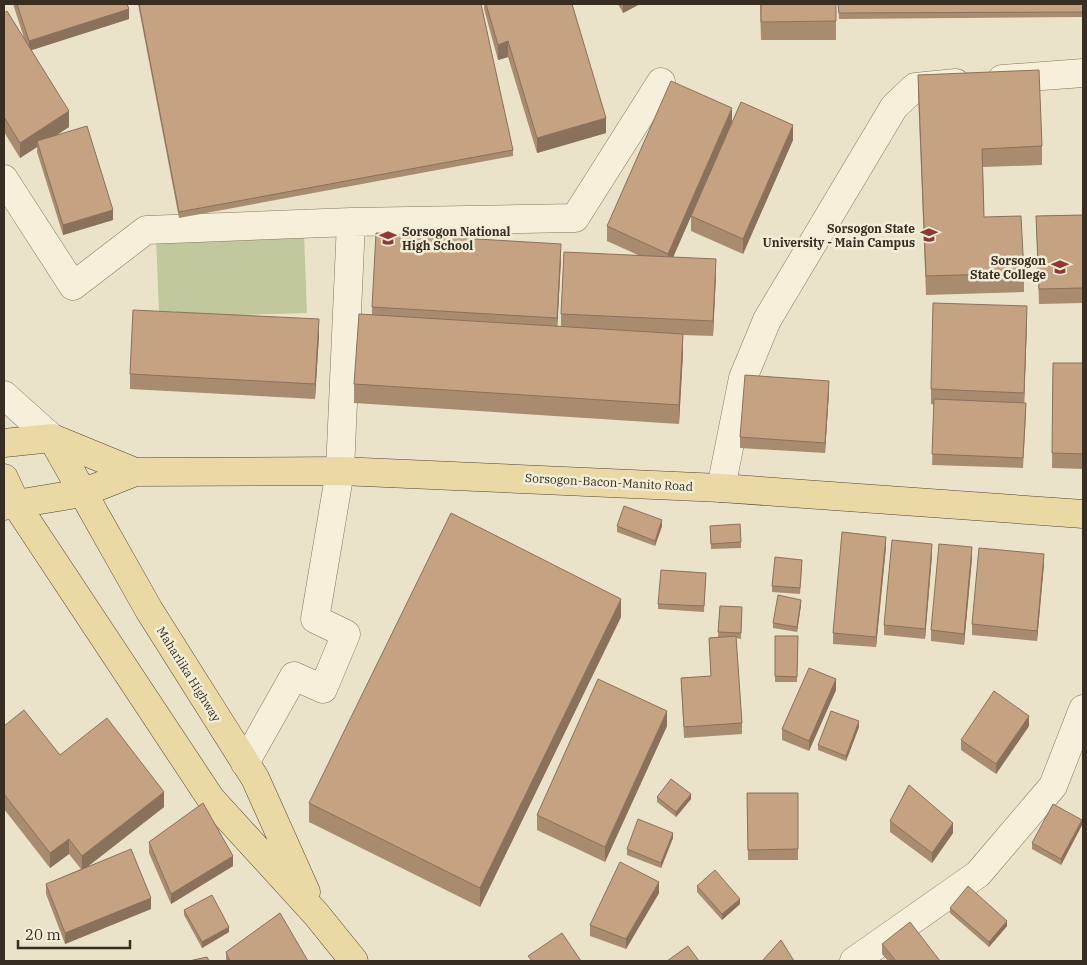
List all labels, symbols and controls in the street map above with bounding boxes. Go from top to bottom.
place label: Sorsogon State University - Main Campus [762,221,915,250]
place label: Sorsogon National High School [402,224,511,253]
school or university icon: Sorsogon State University - Main Campus [919,225,939,245]
school or university icon: Sorsogon National High School [378,228,398,248]
place label: Sorsogon State College [970,253,1046,282]
school or university icon: Sorsogon State College [1050,257,1070,277]
street label: Sorsogon-Bacon-Manito Road [525,470,693,494]
street label: Maharlika Highway [154,624,225,725]
scale bar [18,918,130,950]
text: 20 m [25,925,61,944]

